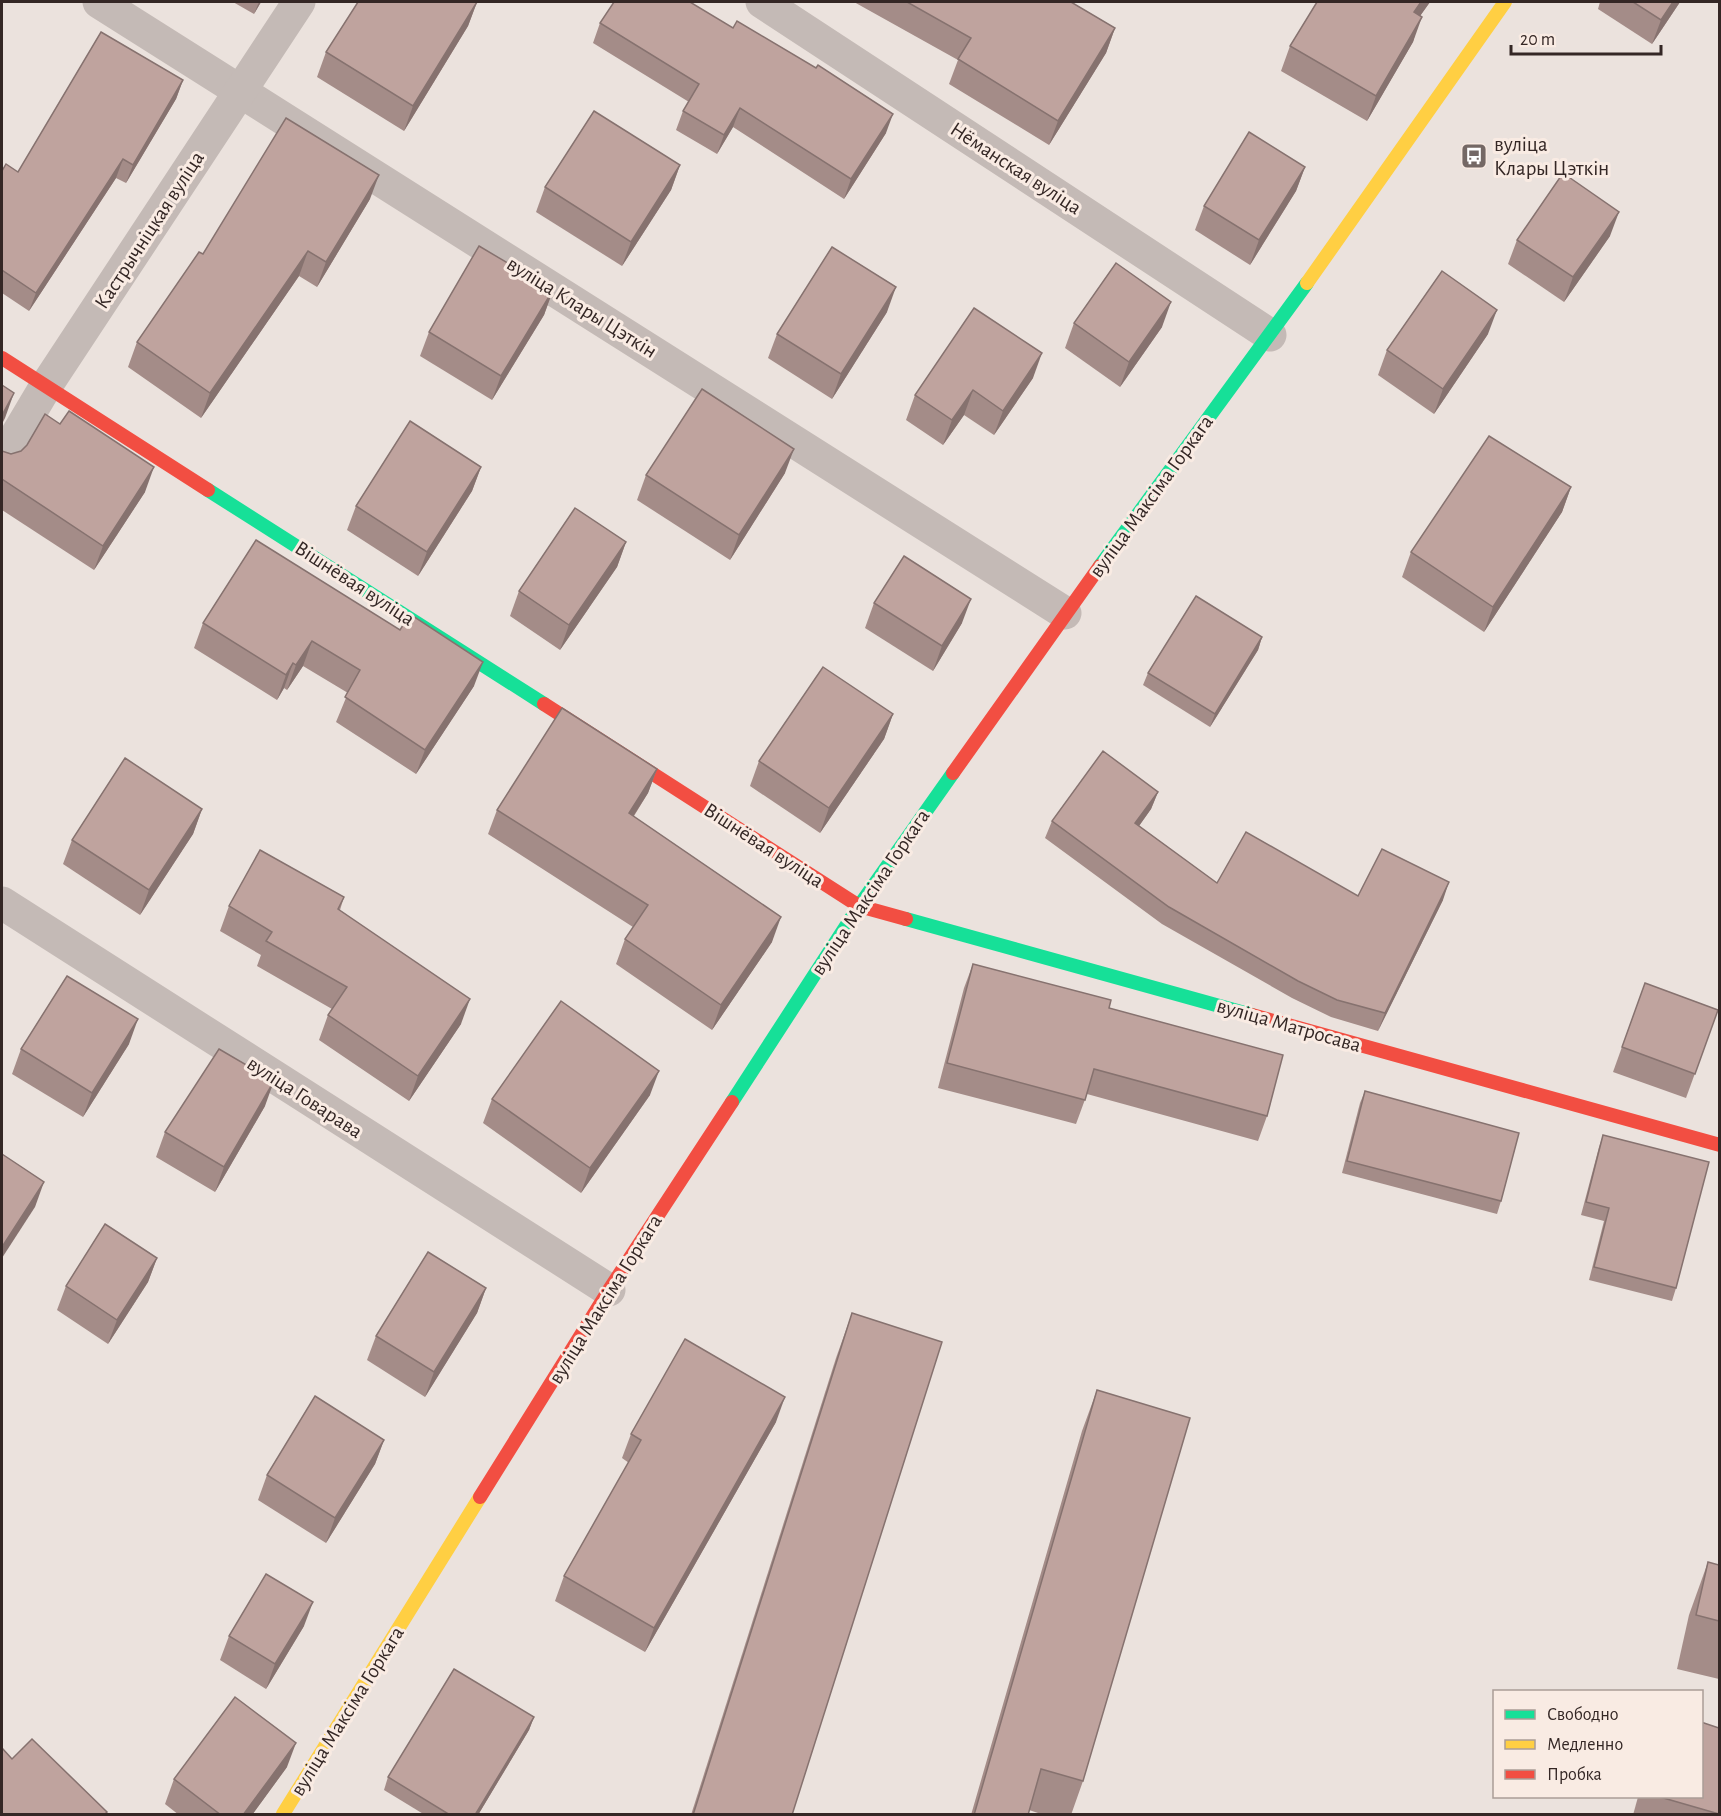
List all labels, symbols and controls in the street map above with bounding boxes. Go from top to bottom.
scale bar [1511,18,1661,56]
text: 20 m [1520,31,1555,49]
street label: Нёманская вуліца [946,118,1085,219]
place label: вуліца Клары Цэткін [1494,134,1609,179]
bus stop icon: вуліца Клары Цэткін [1459,141,1489,171]
street label: Кастрычніцкая вуліца [91,147,208,313]
street label: вуліца Клары Цэткін [503,253,660,362]
street label: вуліца Максіма Горкага [1086,411,1217,581]
street label: Вішнёвая вуліца [291,537,419,630]
street label: Вішнёвая вуліца [700,799,828,892]
street label: вуліца Максіма Горкага [807,805,934,979]
street label: вуліца Матросава [1214,995,1364,1056]
street label: вуліца Говарава [243,1052,366,1143]
street label: вуліца Максіма Горкага [545,1211,666,1388]
street label: вуліца Максіма Горкага [287,1623,408,1800]
legend [1493,1690,1703,1798]
text: Свободно [1547,1705,1619,1724]
text: Медленно [1547,1736,1623,1754]
text: Пробка [1547,1765,1602,1784]

